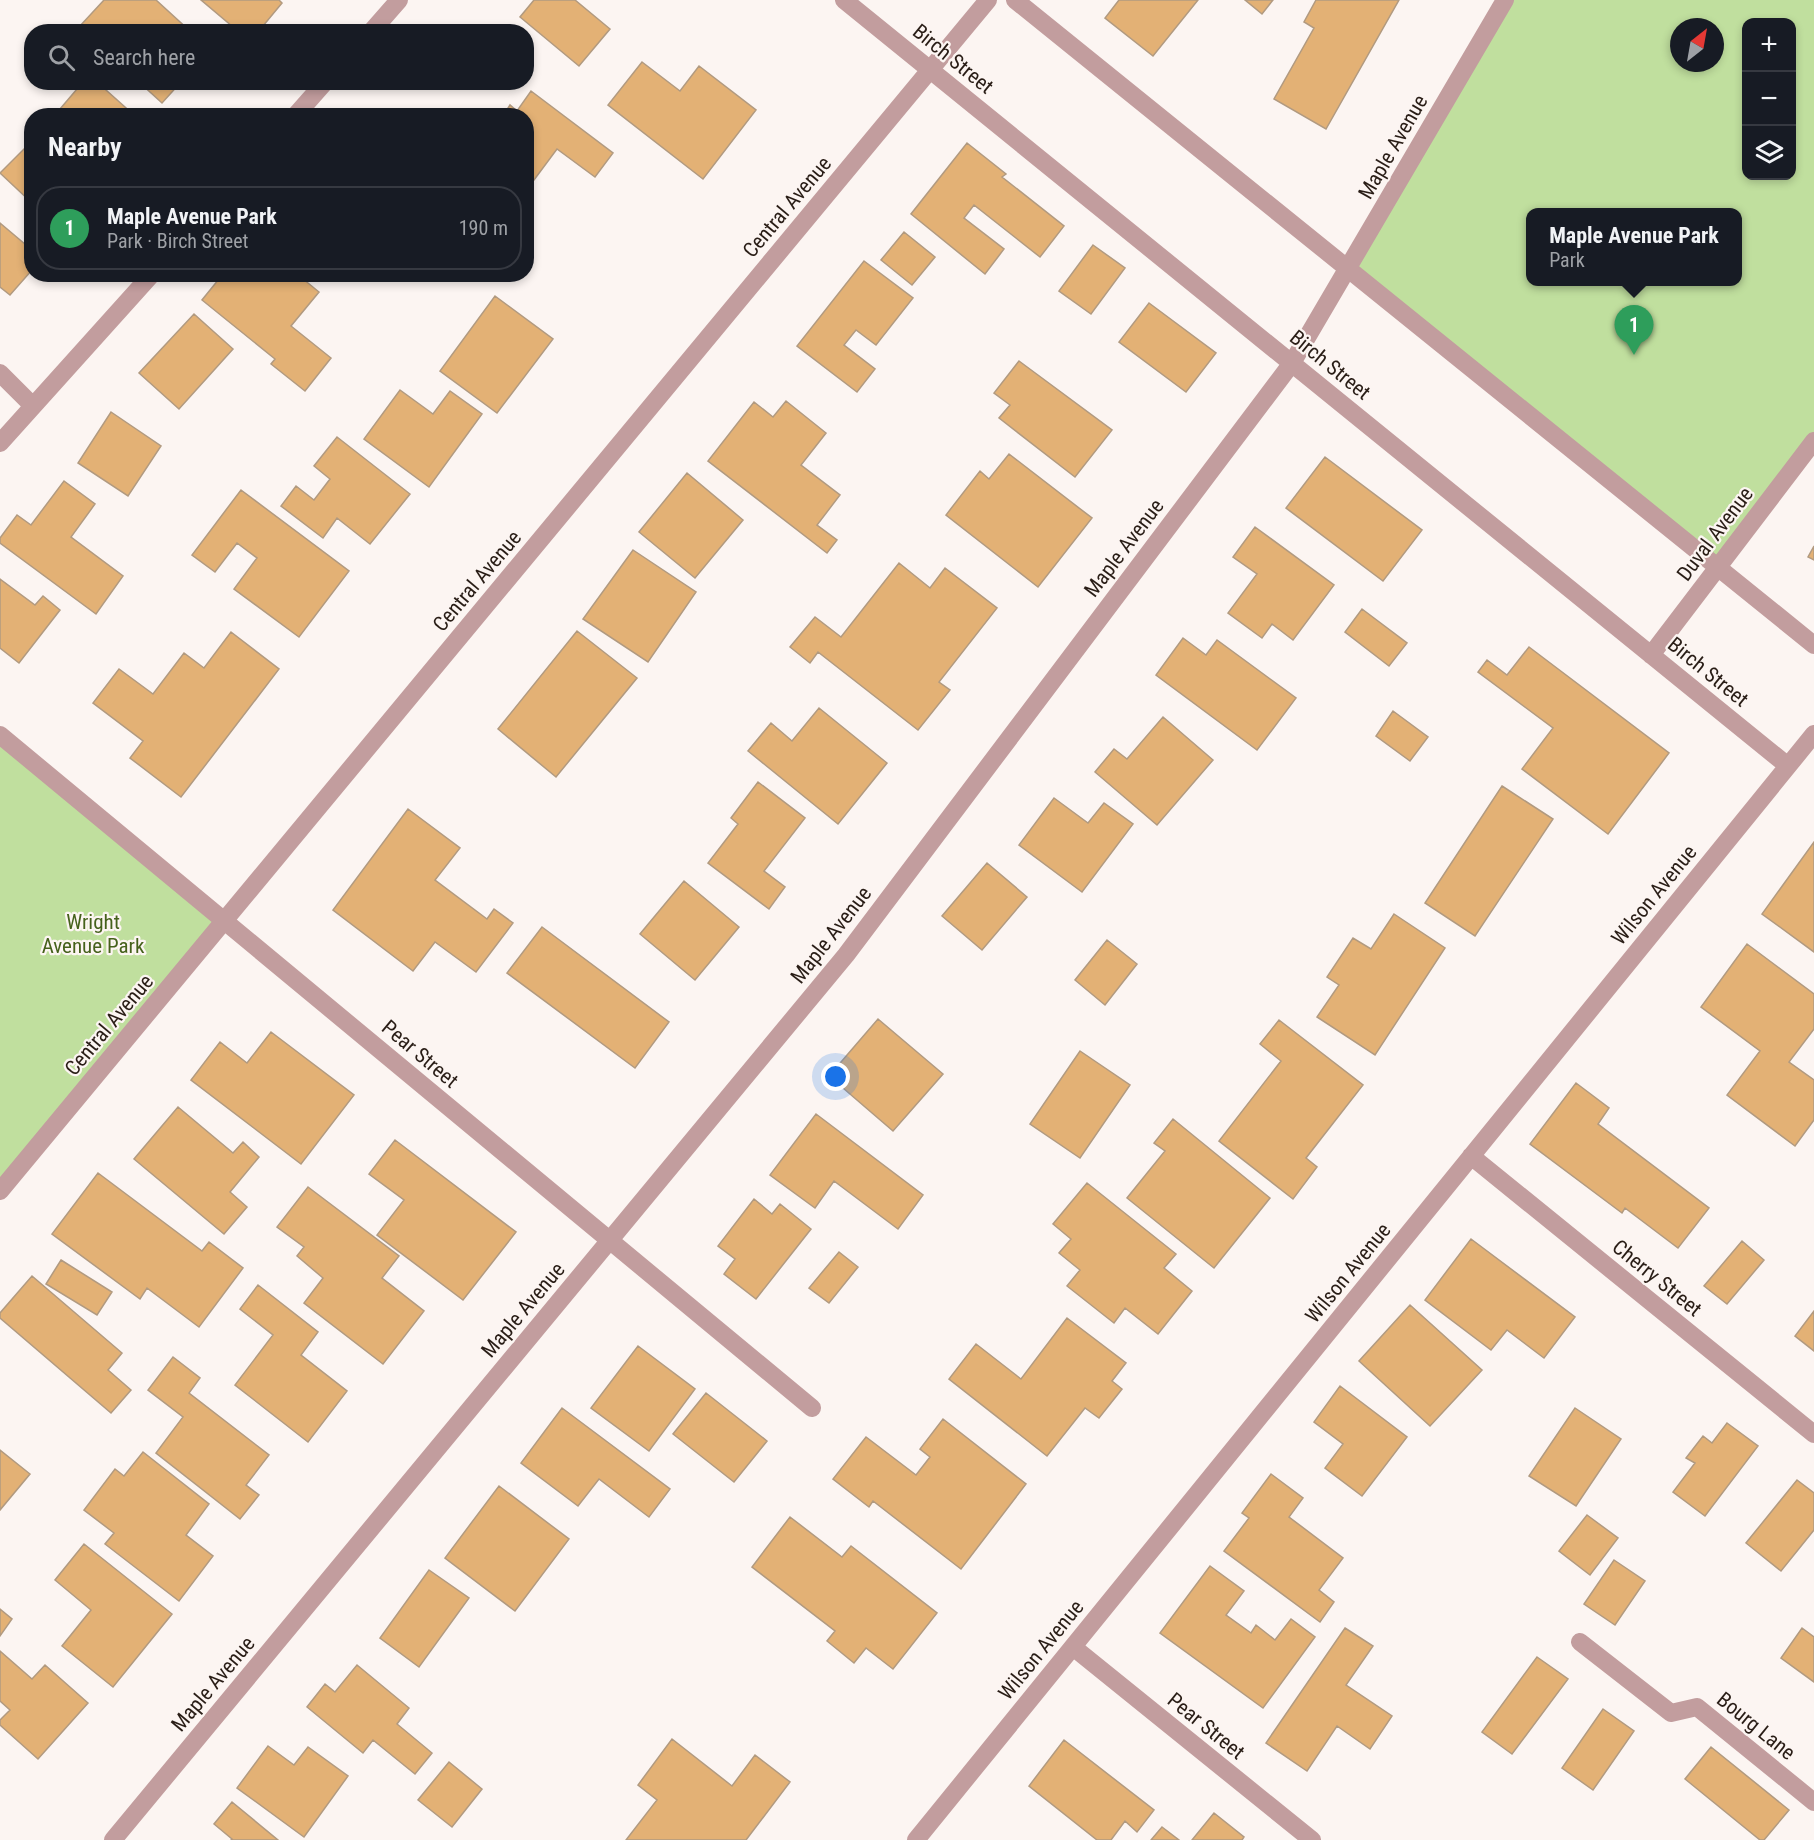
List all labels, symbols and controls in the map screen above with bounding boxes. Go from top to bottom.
north arrow [1670,18,1724,72]
map controls [1742,18,1796,180]
button: + [1742,18,1796,72]
street label: Birch Street [908,19,998,99]
search box [24,24,534,90]
icon: search [45,41,78,74]
text: Search here [93,45,195,70]
button: − [1742,72,1796,126]
street label: Maple Avenue [1354,91,1433,203]
button: layers [1742,126,1796,180]
text: Nearby [48,132,122,162]
street label: Central Avenue [738,152,836,262]
text: Maple Avenue Park [107,204,277,229]
popup [1526,208,1742,286]
text: 1 [64,216,75,240]
text: 190 m [459,216,508,240]
text: Maple Avenue Park [1549,223,1719,248]
text: Park · Birch Street [107,229,248,253]
text: Park [1549,248,1585,272]
pin: 1 [1614,306,1654,355]
street label: Birch Street [1285,325,1375,405]
street label: Duval Avenue [1672,482,1758,586]
street label: Maple Avenue [1079,494,1169,602]
street label: Central Avenue [428,526,526,636]
street label: Birch Street [1663,632,1753,712]
street label: Wilson Avenue [1607,840,1702,950]
street label: Maple Avenue [786,882,876,988]
park label: Wright Avenue Park [42,910,145,958]
street label: Central Avenue [60,970,158,1080]
street label: Pear Street [377,1015,463,1093]
your location [821,1062,850,1091]
street label: Wilson Avenue [1301,1218,1396,1328]
street label: Cherry Street [1608,1235,1706,1321]
street label: Maple Avenue [476,1258,570,1362]
street label: Wilson Avenue [994,1595,1089,1705]
street label: Maple Avenue [166,1632,260,1736]
street label: Bourg Lane [1712,1687,1800,1765]
street label: Pear Street [1163,1688,1249,1764]

